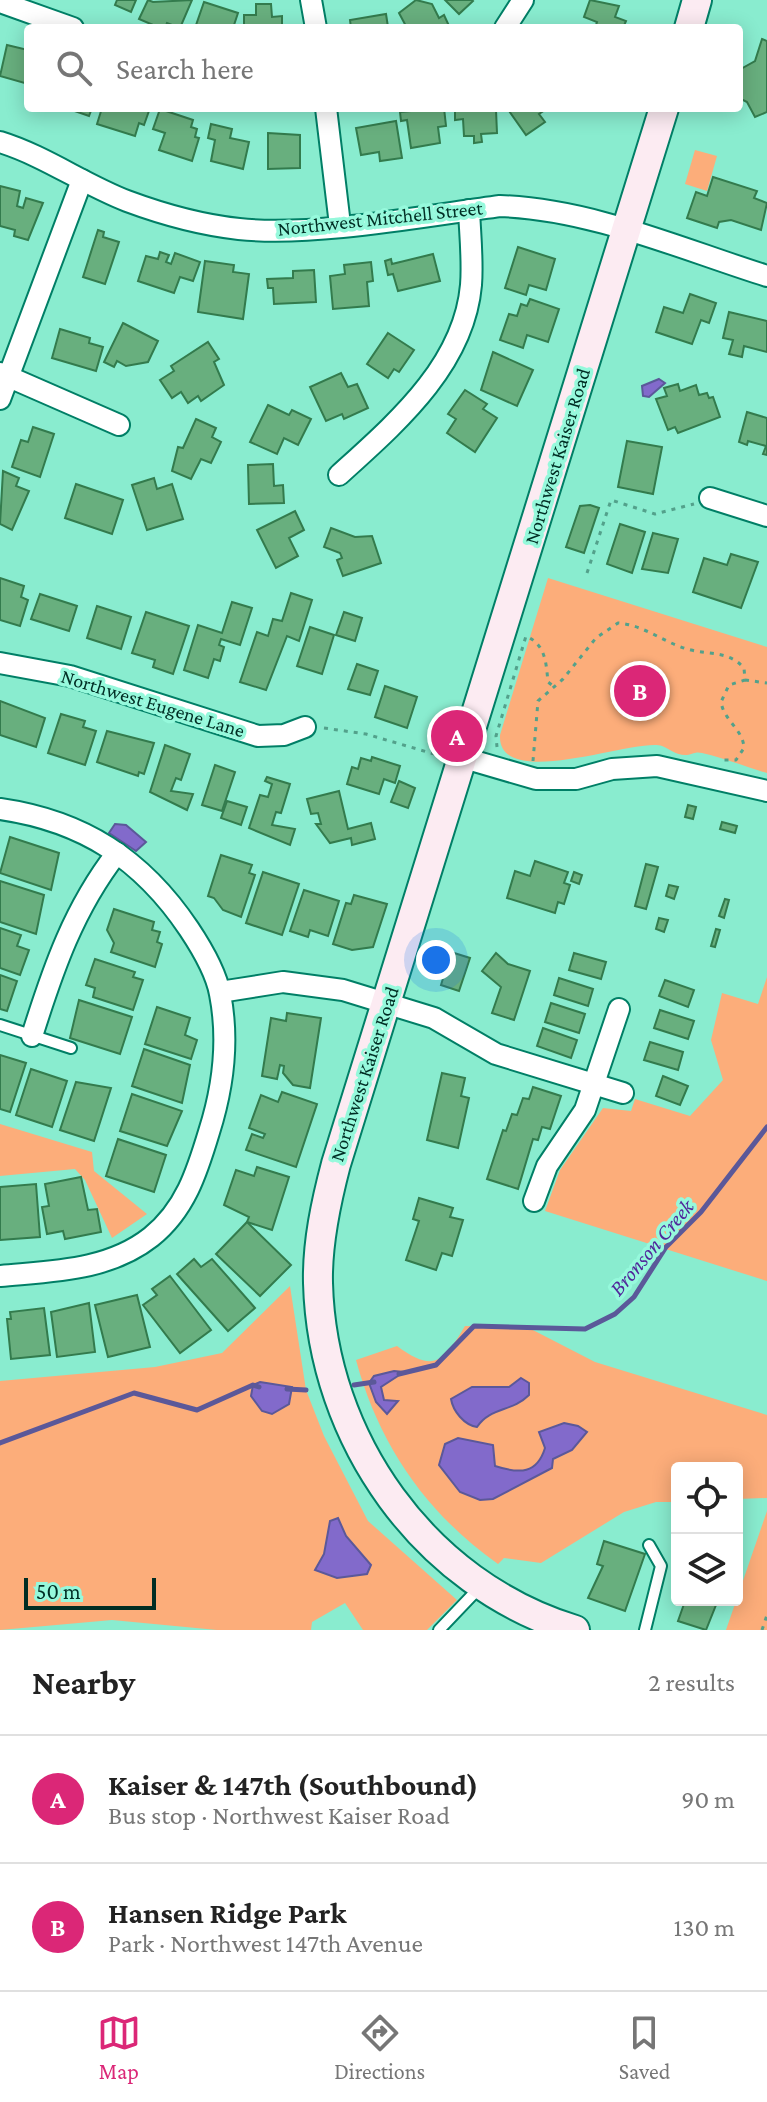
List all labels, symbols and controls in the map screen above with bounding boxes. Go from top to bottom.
search box [24,24,743,112]
icon: search [52,46,96,90]
text: Search here [116,52,254,85]
street label: Northwest Mitchell Street [276,196,484,240]
street label: Northwest Kaiser Road [520,365,594,547]
pin: B [614,661,666,721]
street label: Northwest Eugene Lane [58,665,248,742]
pin: A [431,706,483,766]
your location [416,940,456,980]
street label: Northwest Kaiser Road [325,983,403,1164]
water label: Bronson Creek [604,1193,700,1300]
map controls [671,1462,743,1606]
button: locate [671,1462,743,1534]
button: layers [671,1534,743,1606]
scale bar [24,1574,156,1610]
text: 50 m [36,1579,81,1604]
text: Nearby [32,1664,135,1701]
text: 2 results [648,1668,735,1697]
text: Kaiser & 147th (Southbound) [108,1768,478,1801]
text: A [50,1785,66,1814]
text: 90 m [681,1785,735,1814]
text: Bus stop · Northwest Kaiser Road [108,1801,450,1830]
text: Hansen Ridge Park [108,1896,346,1929]
text: B [50,1913,66,1942]
text: 130 m [674,1913,735,1942]
text: Park · Northwest 147th Avenue [108,1929,423,1958]
tab: Map [97,2011,141,2084]
tab: Directions [334,2011,425,2084]
tab: Saved [619,2011,670,2084]

